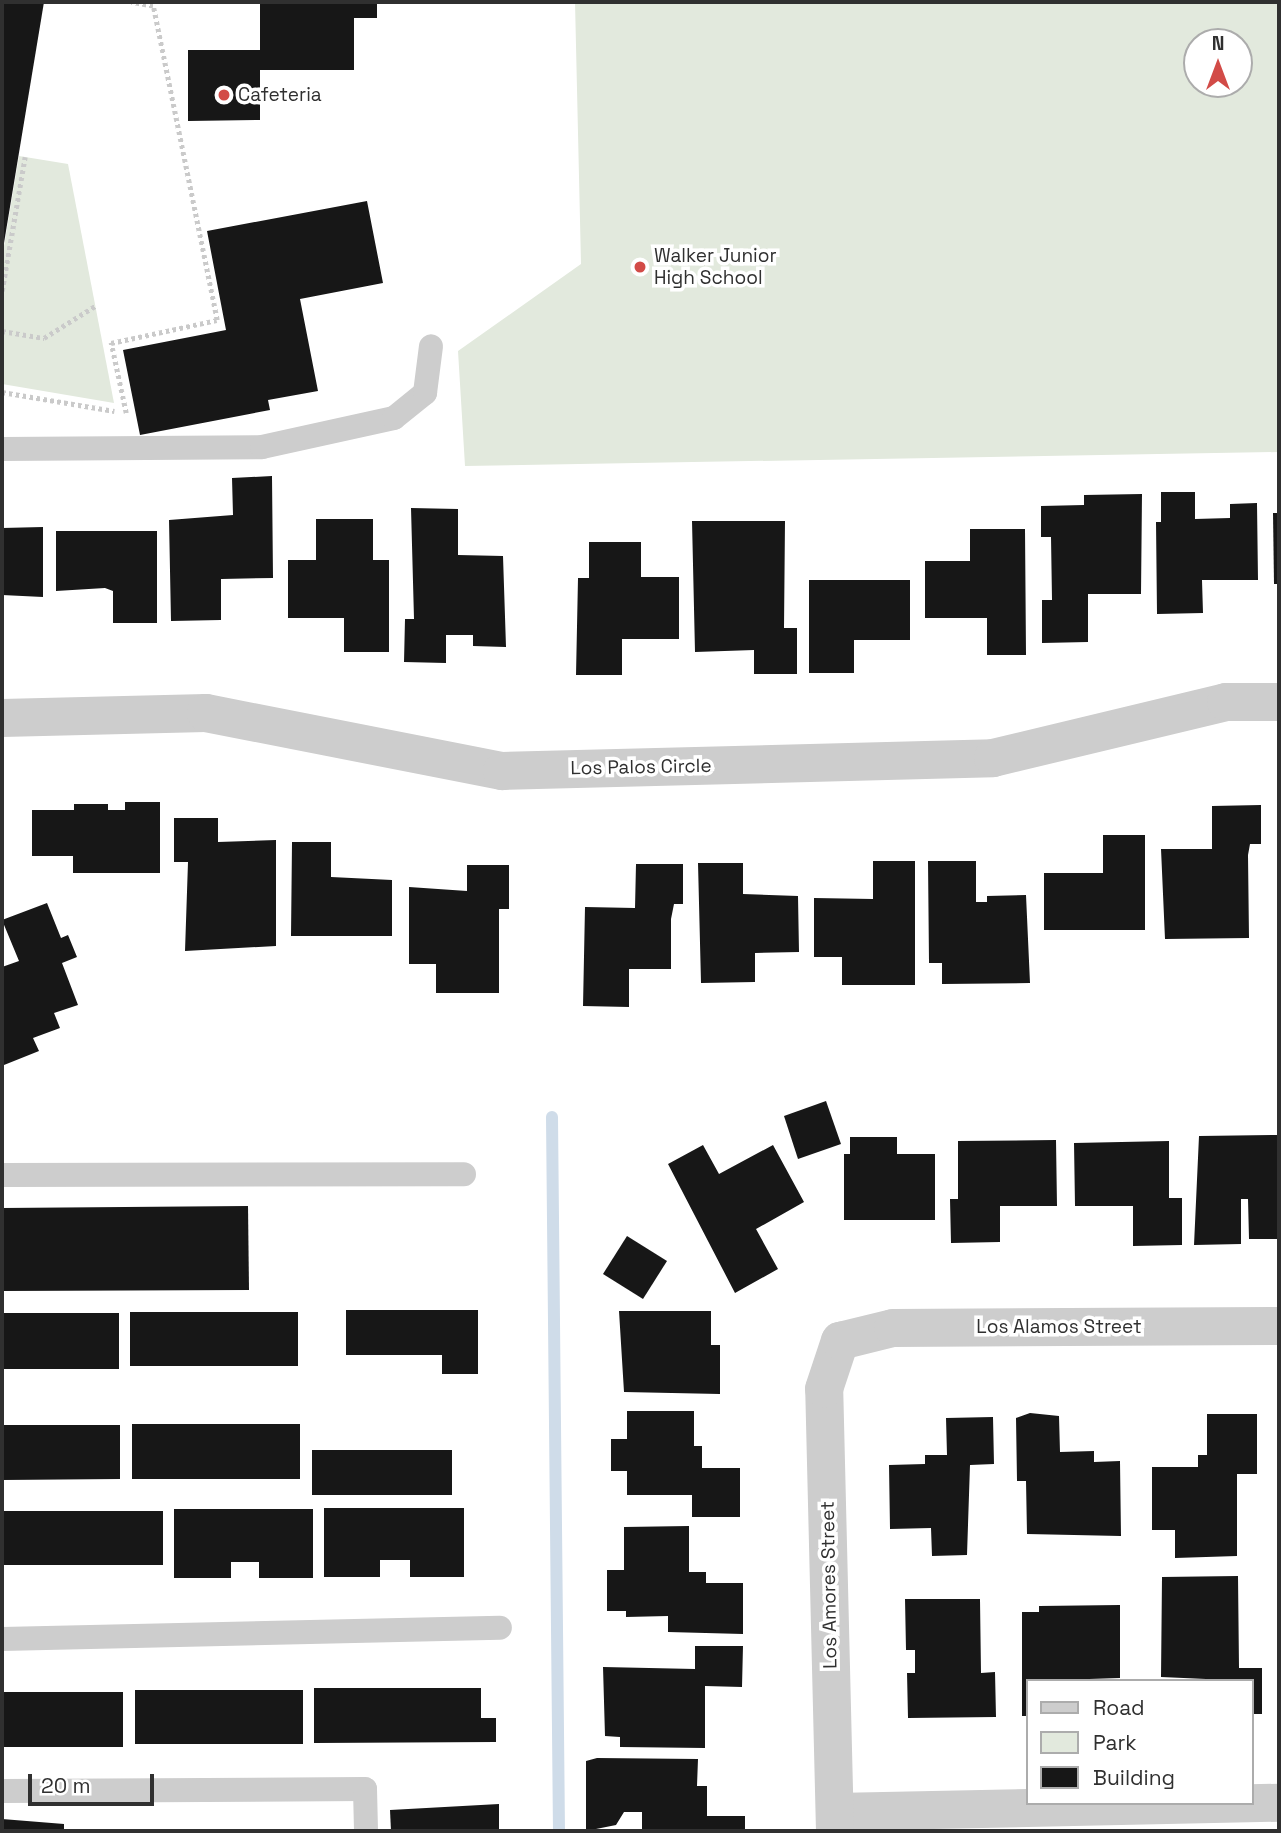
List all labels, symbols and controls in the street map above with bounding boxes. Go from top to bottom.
north arrow [1183,28,1253,98]
text: N [1212,31,1224,56]
place label: Cafeteria [238,84,322,106]
marker: Cafeteria [216,87,232,103]
place label: Walker Junior High School [654,245,777,289]
marker: Walker Junior High School [632,259,648,275]
street label: Los Palos Circle [570,754,712,780]
street label: Los Alamos Street [976,1316,1142,1338]
street label: Los Amores Street [816,1501,842,1669]
legend [1026,1679,1253,1805]
text: Road [1093,1694,1145,1721]
text: Park [1093,1729,1137,1756]
scale bar [32,1759,158,1803]
text: Building [1093,1764,1175,1791]
text: 20 m [41,1772,91,1799]

